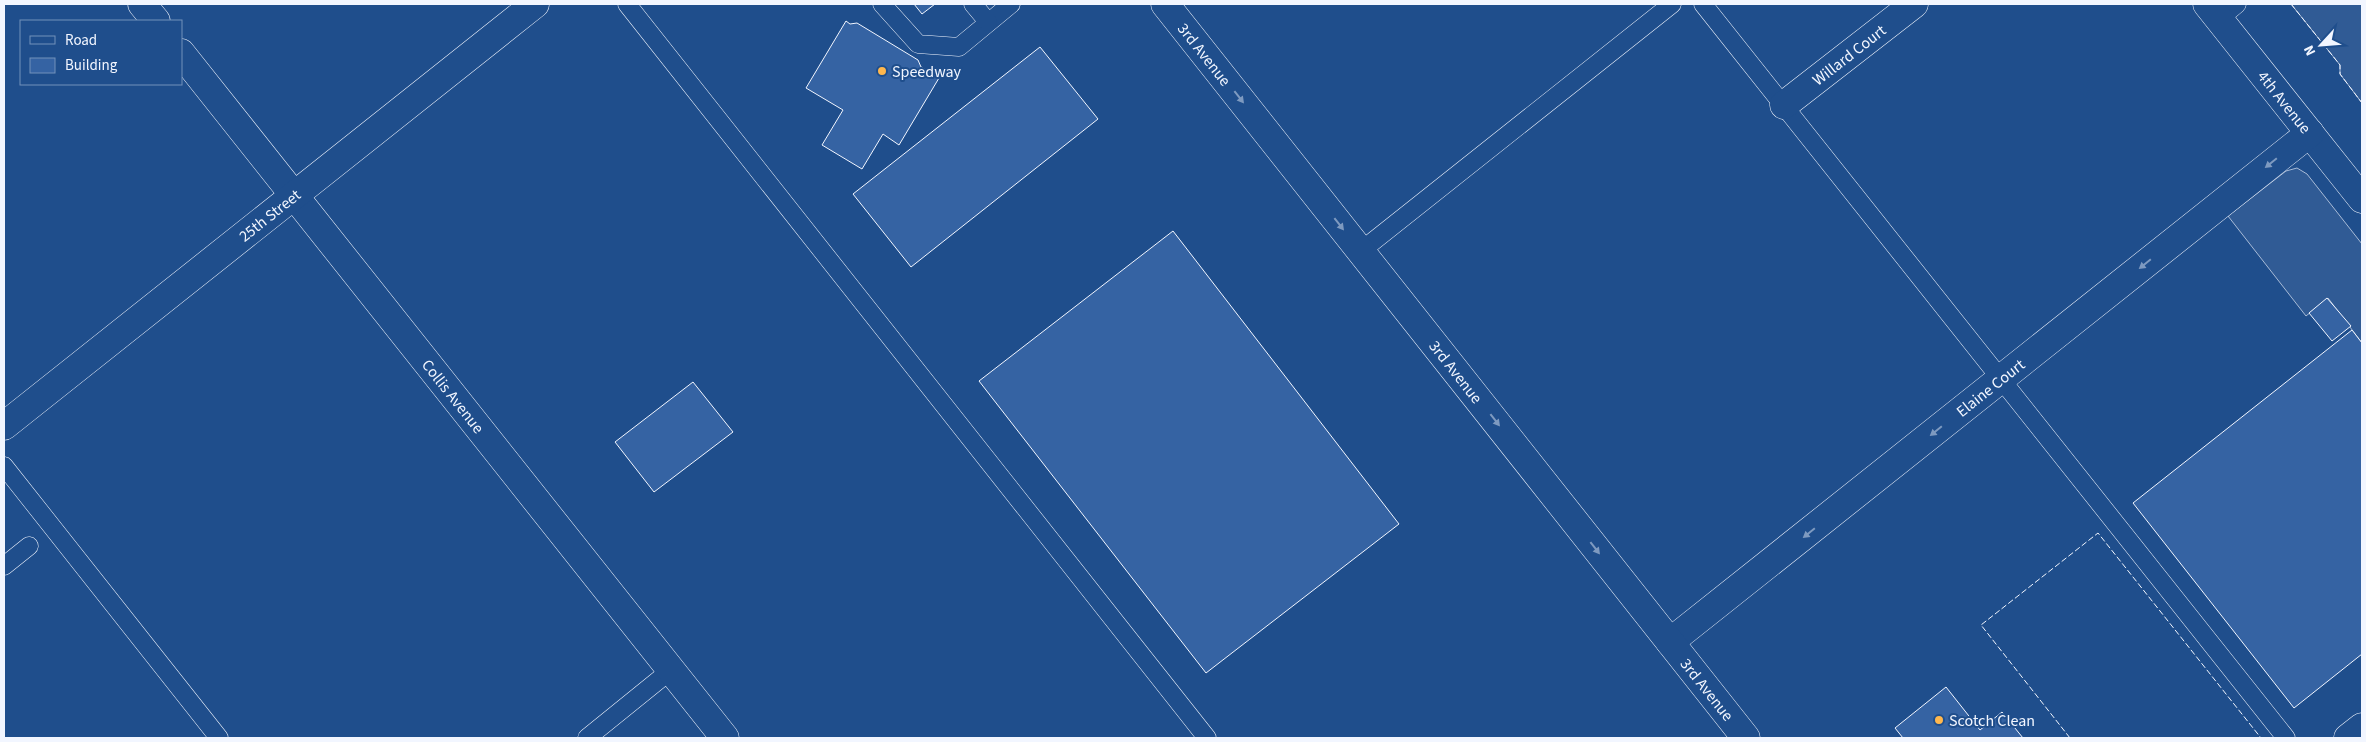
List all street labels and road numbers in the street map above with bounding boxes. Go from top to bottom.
street label: 3rd Avenue [1172,19,1236,91]
street label: Willard Court [1808,20,1891,91]
street label: 4th Avenue [2252,66,2316,139]
street label: 25th Street [234,184,306,247]
street label: 3rd Avenue [1423,336,1487,409]
street label: Elaine Court [1952,354,2030,422]
street label: Collis Avenue [416,355,489,438]
street label: 3rd Avenue [1675,654,1739,726]

